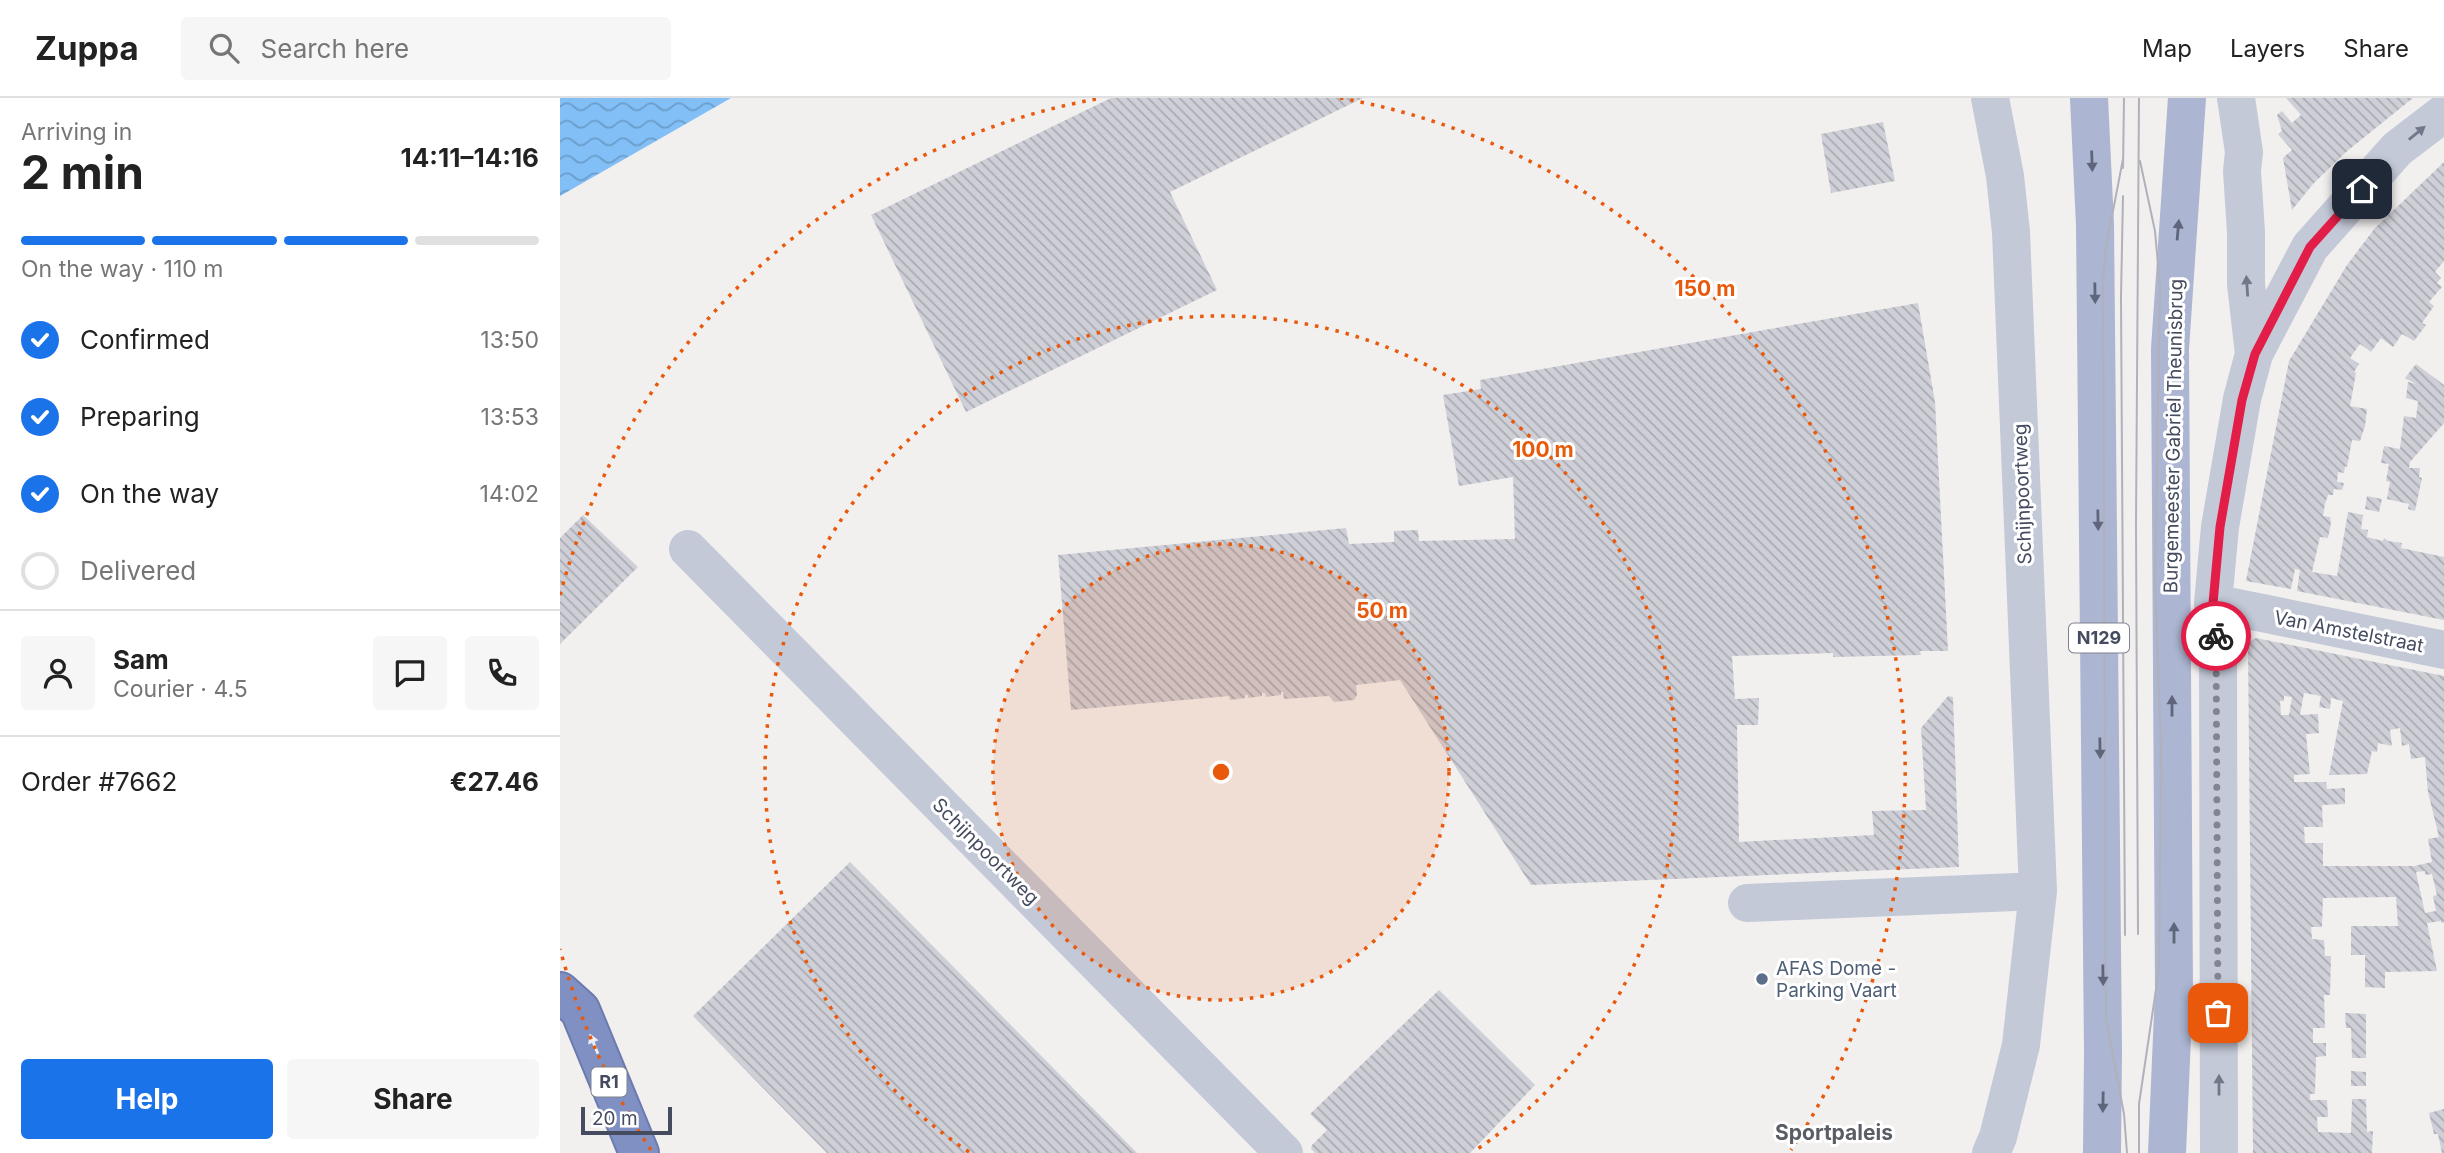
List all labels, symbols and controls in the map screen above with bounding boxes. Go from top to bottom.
search box [181,17,671,80]
text: Zuppa [35,28,139,68]
icon: search [205,29,243,67]
text: Search here [261,33,409,64]
text: Map [2142,34,2192,63]
text: Layers [2230,34,2305,63]
text: Share [2343,34,2409,63]
text: Arriving in [21,118,132,146]
one-way arrow [2407,126,2425,141]
text: 14:11–14:16 [401,142,539,173]
text: 2 min [21,144,144,200]
one-way arrow [2086,151,2097,173]
pin [2332,159,2392,219]
icon: home [2343,170,2381,208]
one-way arrow [2173,219,2184,241]
text: On the way · 110 m [21,255,223,283]
one-way arrow [2241,275,2252,297]
text: 150 m [1675,276,1735,301]
street label: Burgemeester Gabriel Theunisbrug [2159,279,2188,593]
one-way arrow [2089,282,2101,304]
icon: check [21,321,59,359]
text: Confirmed [80,324,210,355]
text: 13:50 [480,326,539,354]
icon: check [21,398,59,436]
text: Preparing [80,401,200,432]
text: 13:53 [481,403,539,431]
street label: Schijnpoortweg [2009,423,2036,565]
text: 100 m [1512,437,1574,462]
icon: check [21,475,59,513]
text: On the way [80,478,219,509]
text: 14:02 [480,480,539,508]
one-way arrow [2092,510,2104,532]
text: Delivered [80,555,196,586]
text: 50 m [1356,598,1408,623]
courier [2181,601,2251,671]
street label: Van Amstelstraat [2272,606,2426,657]
icon: bike [2197,617,2235,655]
road number: N129 [2069,624,2129,652]
button: person [21,636,95,710]
button: chat [373,636,447,710]
button: phone [465,636,539,710]
text: Sam [113,644,169,675]
text: Courier · 4.5 [113,675,248,703]
one-way arrow [2166,695,2178,717]
one-way arrow [2094,737,2106,759]
centre of rings [1209,760,1233,784]
text: Order #7662 [21,766,177,797]
text: €27.46 [450,766,539,797]
street label: Schijnpoortweg [928,793,1044,909]
one-way arrow [2168,922,2180,944]
place label: AFAS Dome - Parking Vaart [1776,957,1897,1002]
one-way arrow [2097,965,2108,987]
marker: AFAS Dome - Parking Vaart [1754,971,1770,987]
pin [2188,983,2248,1043]
icon: bag [2199,994,2237,1032]
one-way arrow [589,1034,600,1055]
button: Help [21,1059,273,1139]
button: Share [287,1059,539,1139]
road number: R1 [592,1068,626,1097]
one-way arrow [2213,1074,2225,1096]
one-way arrow [2097,1092,2109,1114]
scale bar [581,1104,672,1136]
text: 20 m [592,1107,638,1130]
district label: Sportpaleis [1775,1120,1893,1145]

